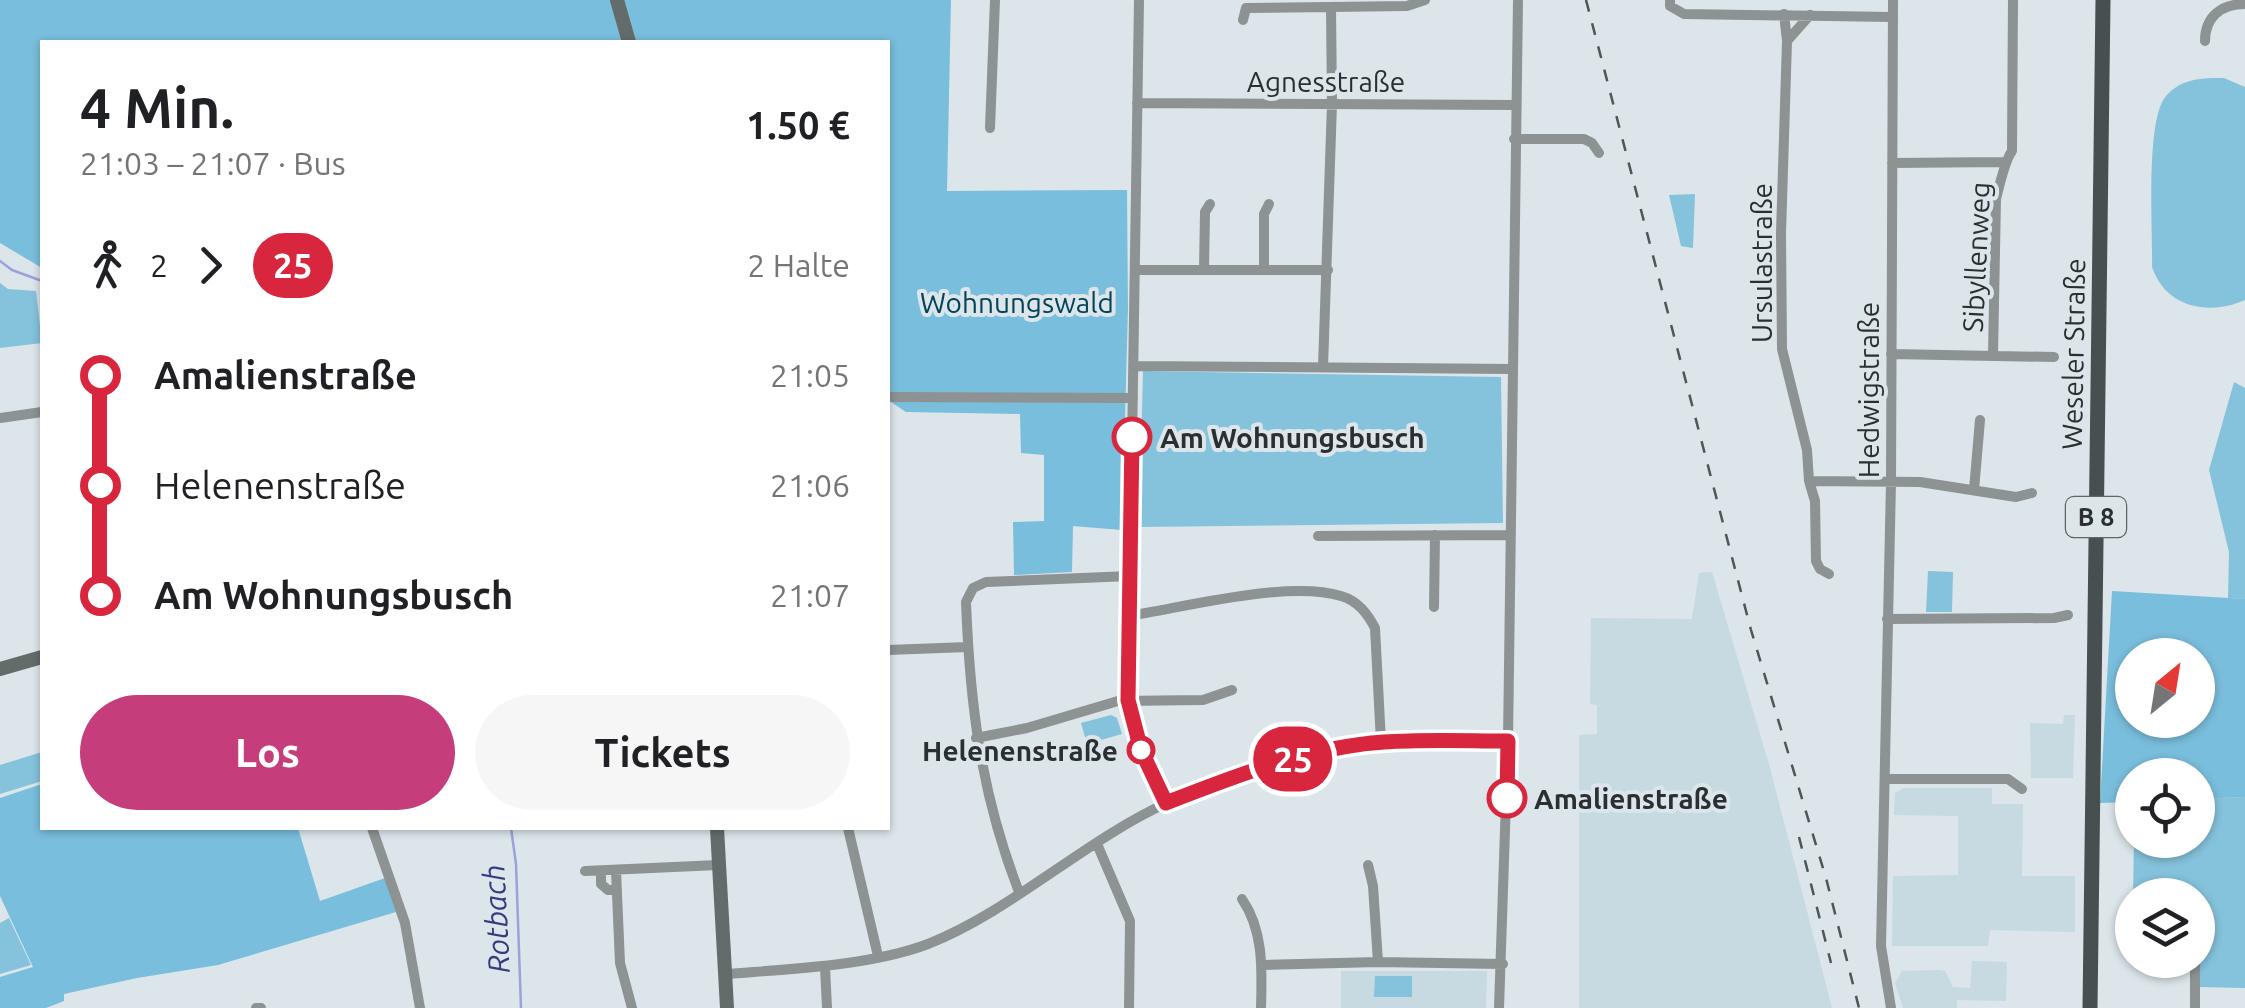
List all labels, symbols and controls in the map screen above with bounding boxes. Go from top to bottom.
street label: Agnesstraße [1247,66,1405,97]
text: 4 Min. [80,77,234,138]
text: 1.50 € [746,104,850,146]
text: 21:03 – 21:07 · Bus [80,145,346,181]
street label: Sibyllenweg [1957,181,1995,333]
street label: Ursulastraße [1746,183,1777,343]
icon: walk [80,238,135,293]
icon: forward [183,238,238,293]
text: 25 [273,245,313,285]
text: 2 [150,247,168,283]
text: 2 Halte [747,247,850,283]
street label: Weseler Straße [2056,258,2090,450]
park label: Wohnungswald [920,287,1114,318]
street label: Hedwigstraße [1853,302,1884,478]
text: Amalienstraße [154,354,417,396]
text: 21:05 [770,357,850,393]
marker: Am Wohnungsbusch [1113,418,1151,456]
place label: Am Wohnungsbusch [1160,422,1425,453]
text: Helenenstraße [154,464,406,506]
text: 21:06 [770,467,850,503]
road number: B 8 [2066,497,2126,537]
text: Am Wohnungsbusch [154,574,513,616]
text: 21:07 [770,577,850,613]
north arrow [2115,638,2215,738]
map controls [2115,638,2215,978]
button: Los [80,695,455,810]
button: Tickets [475,695,850,810]
line badge: 25 [1248,726,1338,792]
place label: Helenenstraße [922,735,1118,766]
marker: Helenenstraße [1128,737,1154,763]
text: 25 [1273,739,1313,779]
button: locate [2115,758,2215,858]
marker: Amalienstraße [1488,779,1526,817]
place label: Amalienstraße [1534,783,1728,814]
water label: Rotbach [476,864,516,974]
button: layers [2115,878,2215,978]

